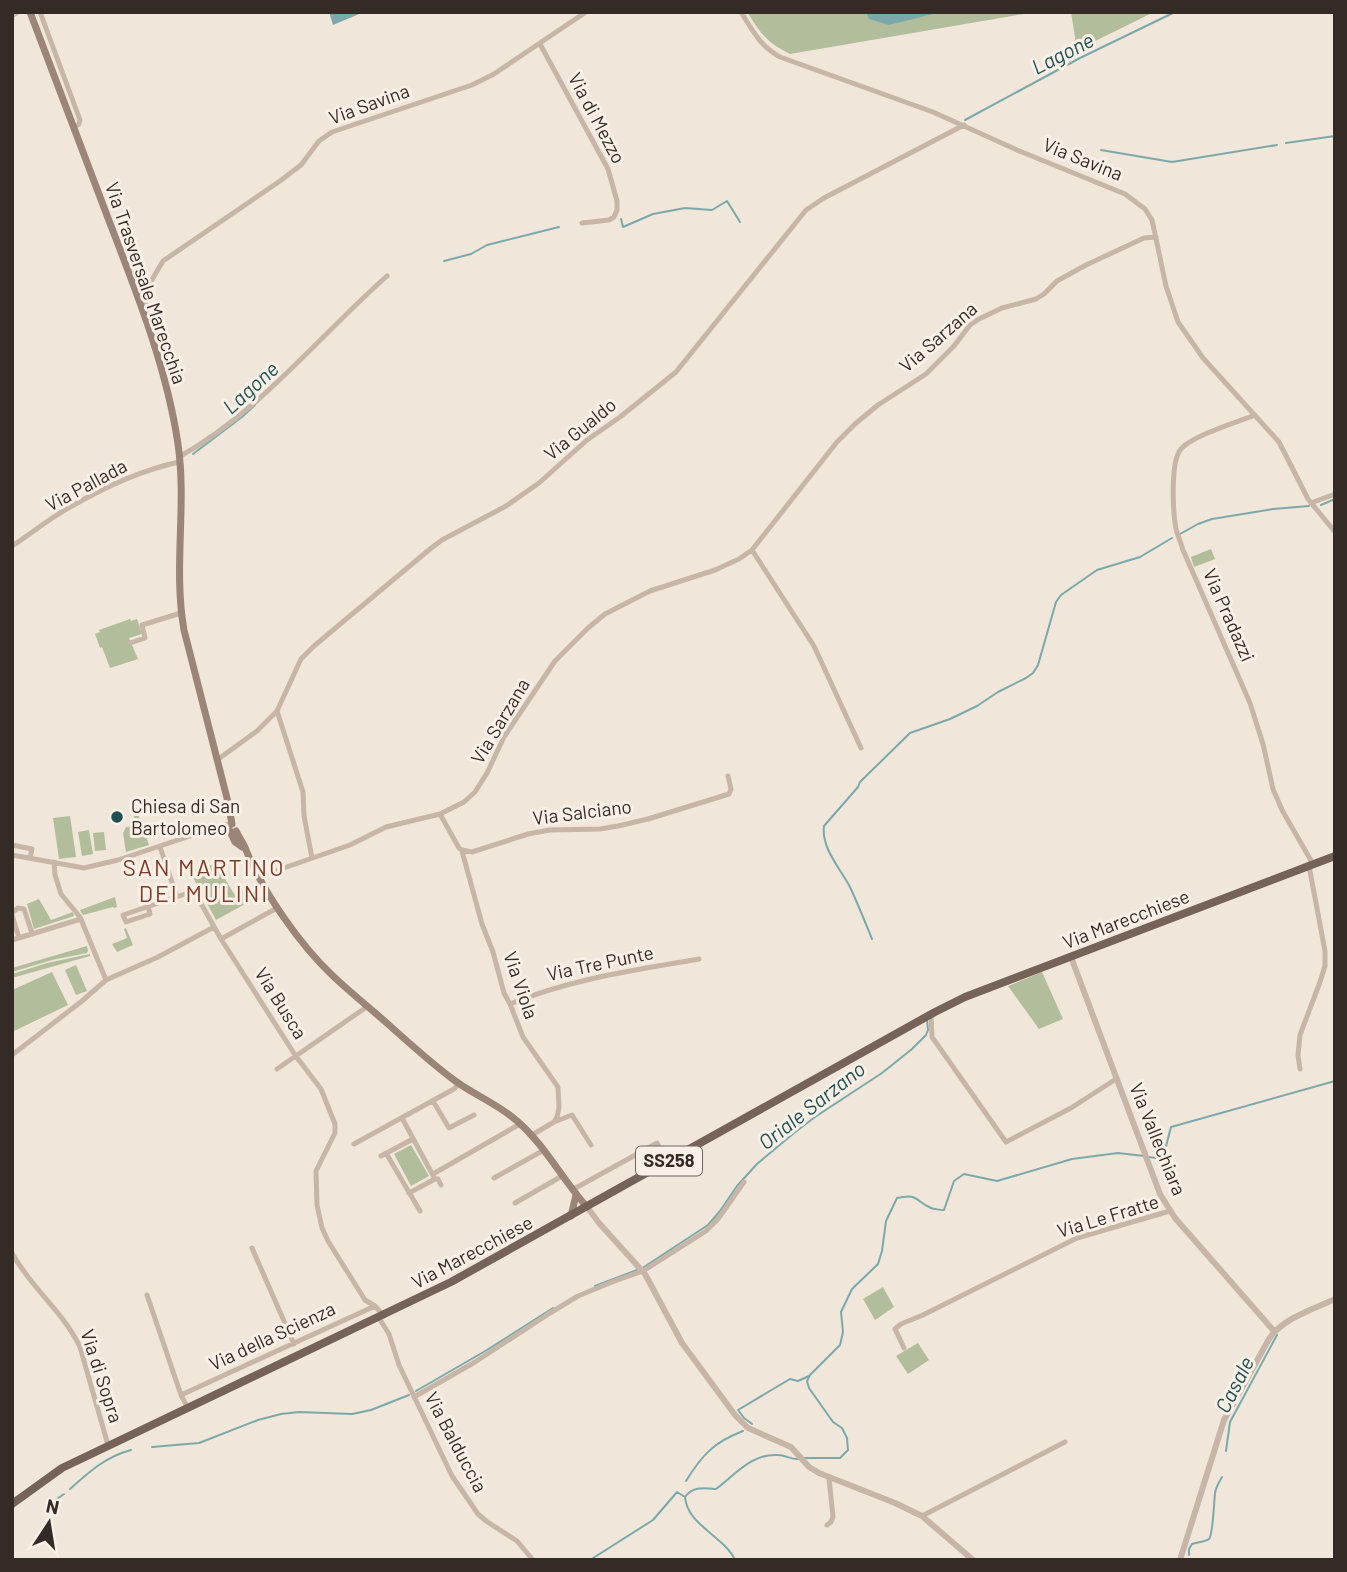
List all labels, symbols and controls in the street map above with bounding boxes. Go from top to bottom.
water label: Lagone [1027,26,1098,79]
street label: Via di Mezzo [564,68,631,167]
street label: Via Savina [325,78,412,129]
street label: Via Savina [1040,132,1126,185]
street label: Via Trasversale Marecchia [101,179,192,387]
street label: Via Sarzana [894,297,981,377]
water label: Lagone [217,355,283,418]
street label: Via Gualdo [539,393,620,465]
street label: Via Pallada [41,454,130,516]
street label: Via Pradazzi [1199,565,1260,665]
street label: Via Sarzana [465,674,534,768]
place label: Chiesa di San Bartolomeo [131,794,240,839]
street label: Via Salciano [531,794,633,829]
marker: Chiesa di San Bartolomeo [109,809,125,825]
district label: SAN MARTINO DEI MULINI [123,853,285,907]
street label: Via Marecchiese [1059,884,1192,953]
street label: Via Tre Punte [544,940,655,985]
street label: Via Viola [499,948,544,1022]
street label: Via Busca [250,963,312,1043]
water label: Oriale Sarzano [753,1055,869,1154]
street label: Via Vallechiara [1125,1079,1192,1199]
road number: SS258 [636,1146,702,1176]
street label: Via Le Fratte [1054,1189,1161,1242]
street label: Via Marecchiese [407,1210,536,1293]
street label: Via della Scienza [205,1296,339,1375]
street label: Via di Sopra [77,1326,128,1426]
water label: Casale [1209,1352,1258,1417]
street label: Via Balduccia [420,1388,492,1496]
north arrow [14,1488,84,1558]
text: N [44,1493,61,1518]

